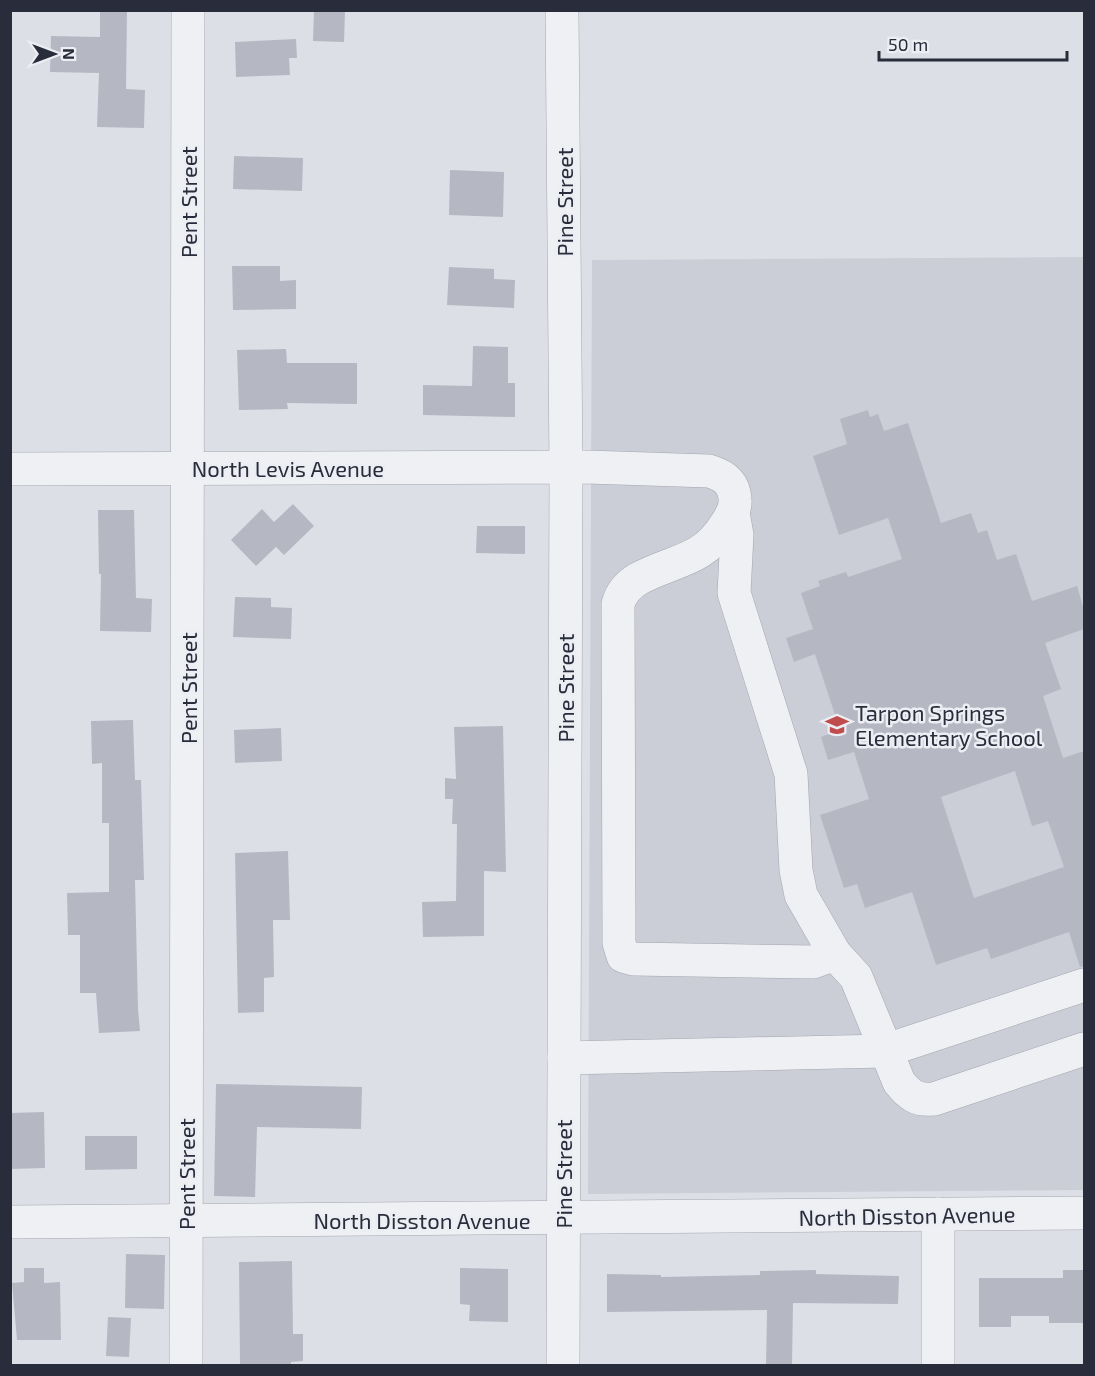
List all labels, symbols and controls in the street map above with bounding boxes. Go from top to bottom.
north arrow [24,24,84,84]
scale bar [879,24,1066,62]
text: 50 m [888,33,928,55]
text: N [60,48,79,60]
street label: Pent Street [175,146,201,258]
street label: Pine Street [551,147,577,257]
street label: North Levis Avenue [192,455,384,481]
street label: Pent Street [175,632,201,744]
street label: Pine Street [552,633,578,743]
place label: Tarpon Springs Elementary School [855,699,1043,750]
school or university icon: Tarpon Springs Elementary School [824,712,850,738]
street label: Pent Street [173,1118,199,1230]
street label: Pine Street [550,1119,576,1229]
street label: North Disston Avenue [798,1200,1016,1230]
street label: North Disston Avenue [313,1207,531,1233]

